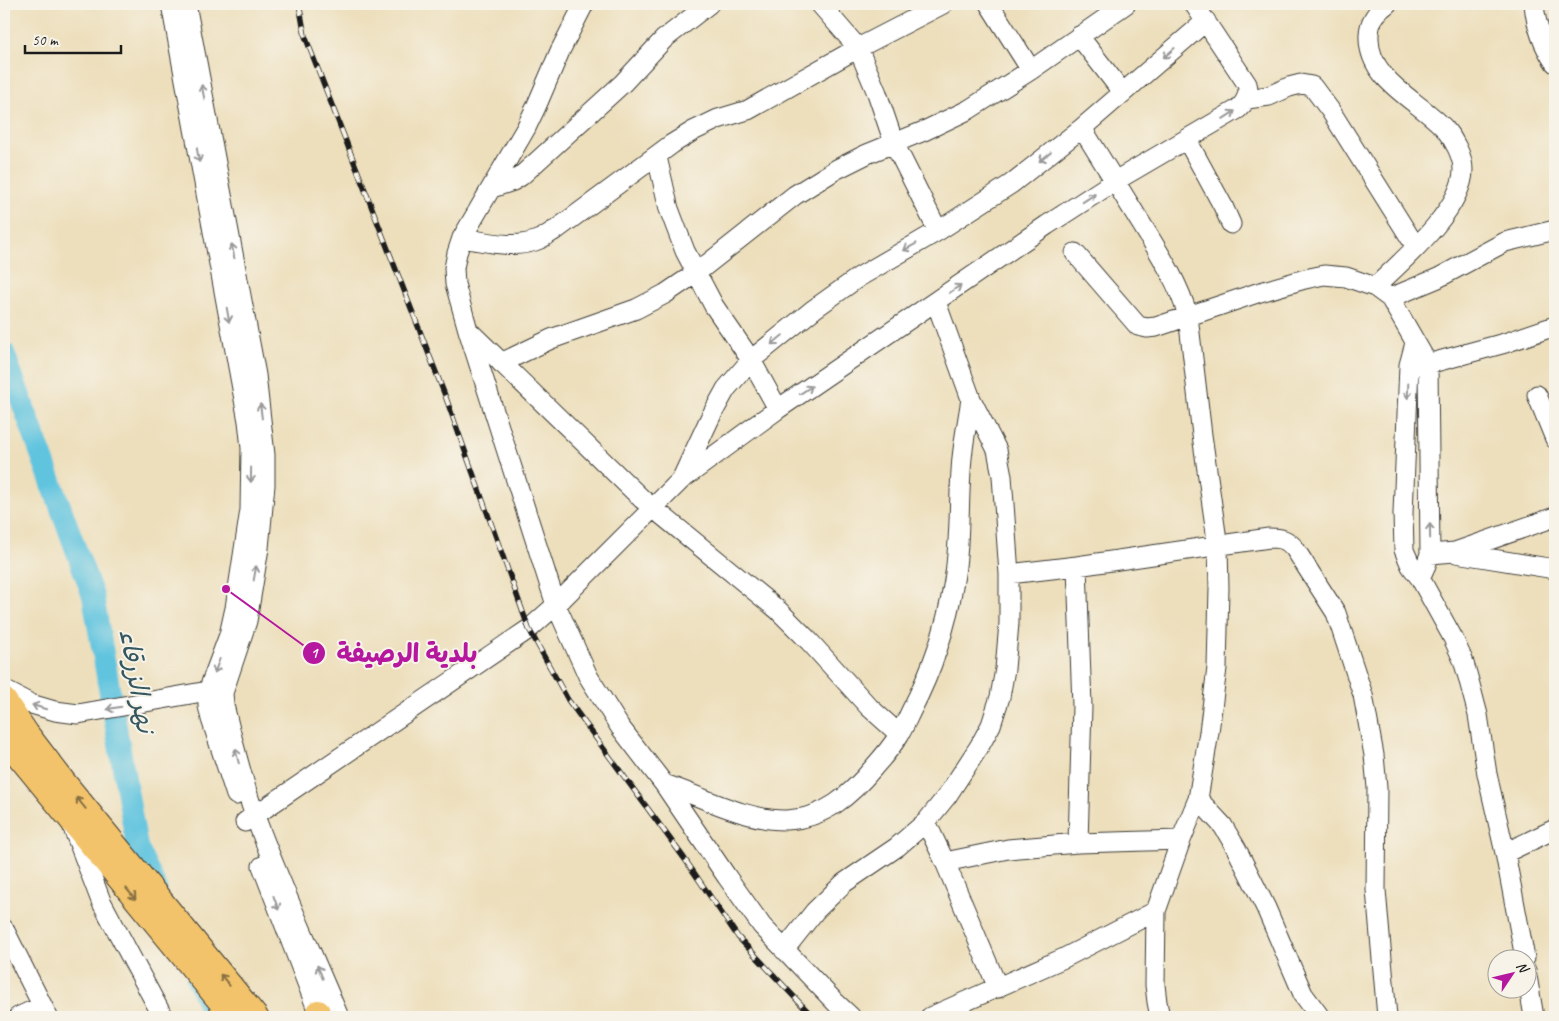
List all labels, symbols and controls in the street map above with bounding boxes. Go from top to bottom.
scale bar [25,22,121,54]
text: 50 m [32,31,59,50]
one-way arrow [1163,47,1176,59]
one-way arrow [197,84,207,100]
one-way arrow [1222,110,1236,120]
one-way arrow [194,147,204,163]
one-way arrow [1039,152,1052,163]
one-way arrow [1082,193,1096,203]
one-way arrow [902,242,917,252]
one-way arrow [227,244,237,260]
one-way arrow [948,284,962,294]
one-way arrow [223,306,233,322]
one-way arrow [770,334,783,345]
one-way arrow [1403,382,1412,398]
one-way arrow [799,385,813,395]
one-way arrow [255,404,265,420]
one-way arrow [246,466,256,483]
one-way arrow [1425,524,1435,540]
one-way arrow [250,565,260,581]
water label: نهر الزرقاء [112,627,163,738]
callout: بلدية الرصيفة [302,632,488,673]
text: بلدية الرصيفة [337,637,477,670]
text: 1 [311,644,320,663]
one-way arrow [212,658,221,674]
one-way arrow [32,701,48,711]
one-way arrow [107,704,123,714]
one-way arrow [232,748,241,764]
one-way arrow [76,797,87,810]
one-way arrow [126,888,137,901]
one-way arrow [272,895,281,911]
north arrow [1486,948,1536,998]
text: N [1513,958,1533,977]
one-way arrow [315,965,325,980]
one-way arrow [220,973,231,986]

